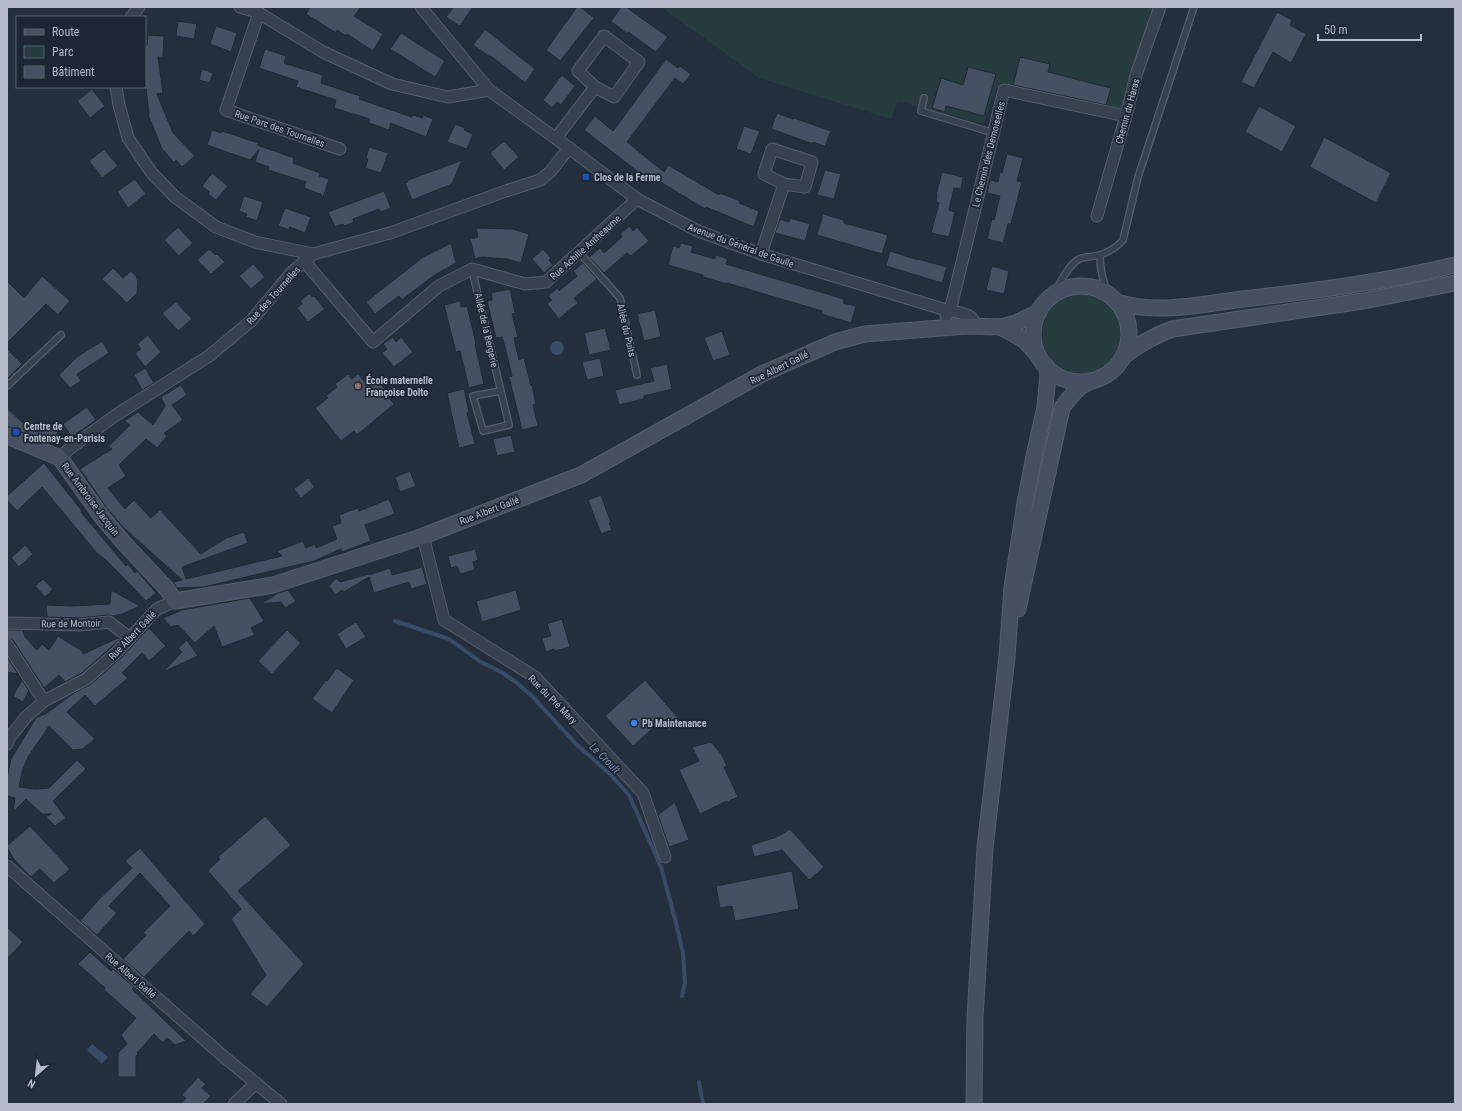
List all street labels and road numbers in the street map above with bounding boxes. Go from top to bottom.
street label: Chemin du Haras [1113,77,1142,145]
street label: Le Chemin des Demoiselles [970,100,1007,208]
street label: Rue Parc des Tournelles [233,108,327,149]
street label: Rue Achille Antheaume [548,213,623,282]
street label: Avenue du Général de Gaulle [686,221,796,270]
street label: Rue des Tournelles [244,264,303,327]
street label: Allée de la Bergerie [473,292,501,369]
street label: Allée du Puits [615,302,638,358]
street label: Rue Albert Gallé [748,348,810,386]
street label: Rue Ambroise Jacquin [60,461,122,538]
street label: Rue Albert Gallé [458,494,521,527]
street label: Rue Albert Gallé [106,609,159,662]
street label: Rue de Montoir [41,617,101,630]
street label: Rue du Pré Mary [526,673,579,726]
street label: Rue Albert Gallé [103,950,158,1001]

